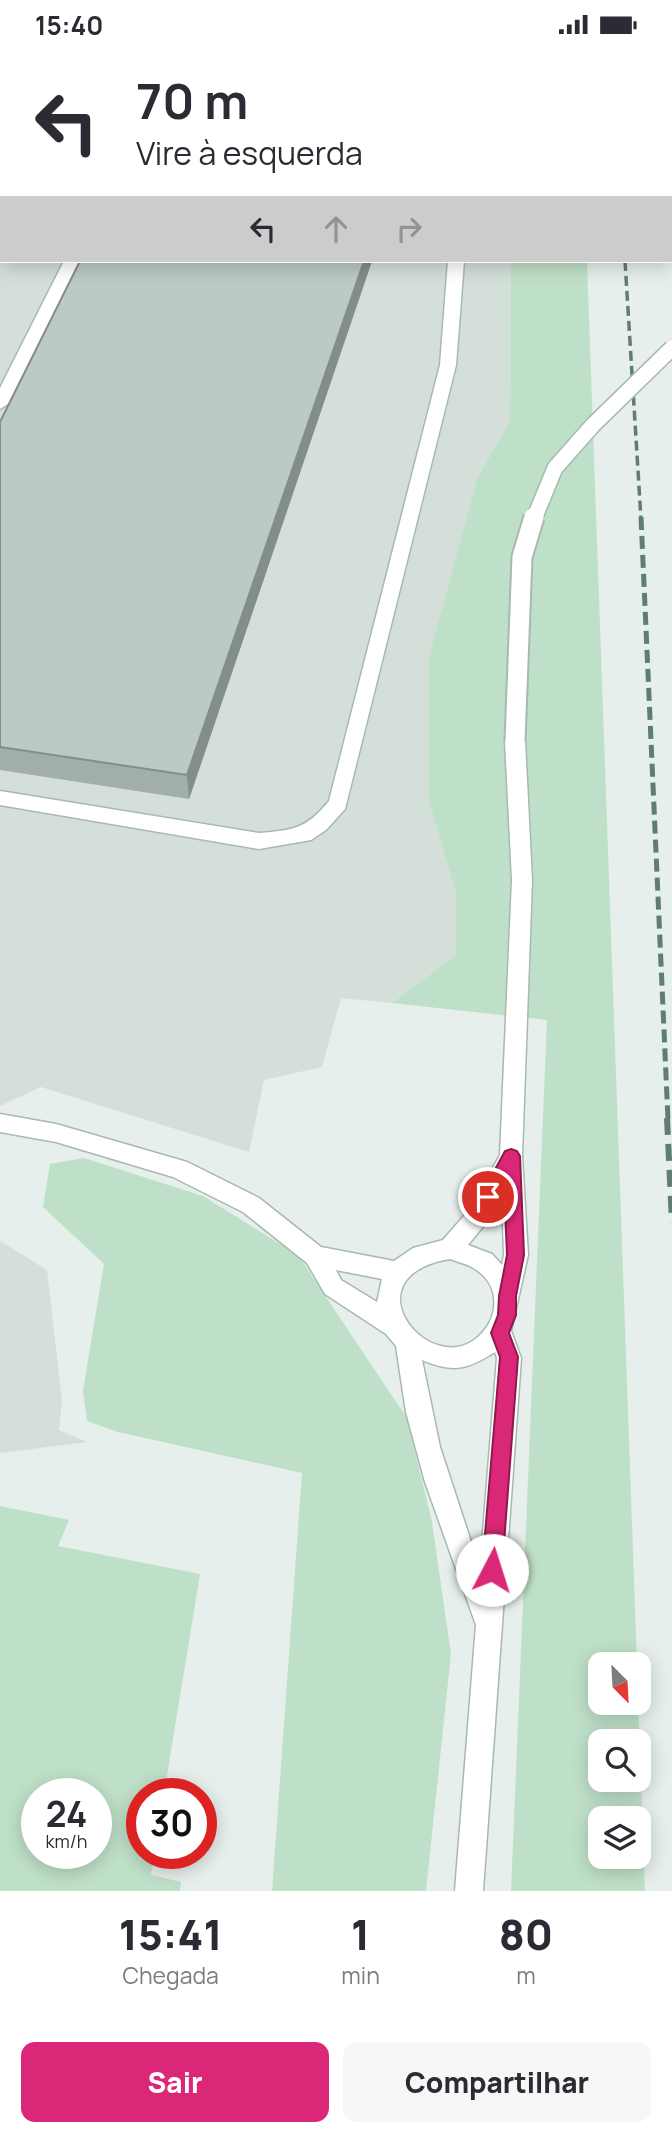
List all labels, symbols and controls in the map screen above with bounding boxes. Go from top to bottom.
text: 15:40 [35,7,103,43]
text: 70 m [136,67,248,134]
icon: left [21,77,112,168]
text: Vire à esquerda [136,131,363,175]
icon: left [244,210,282,248]
icon: ahead [317,210,355,248]
icon: right [390,210,428,248]
pin [458,1167,518,1227]
icon: arrive [469,1178,507,1216]
position arrow [455,1533,529,1607]
north arrow [588,1652,651,1715]
map controls [588,1652,651,1869]
button: search [588,1729,651,1792]
speed limit sign: 30 [126,1778,217,1869]
text: 24 [46,1790,87,1838]
button: layers [588,1806,651,1869]
text: km/h [46,1829,87,1853]
text: 15:41 [119,1905,223,1963]
text: 1 [351,1905,370,1963]
text: 80 [499,1905,553,1963]
text: Chegada [122,1959,219,1991]
text: min [341,1959,380,1991]
text: m [516,1959,536,1991]
button: Sair [21,2042,329,2122]
button: Compartilhar [343,2042,651,2122]

